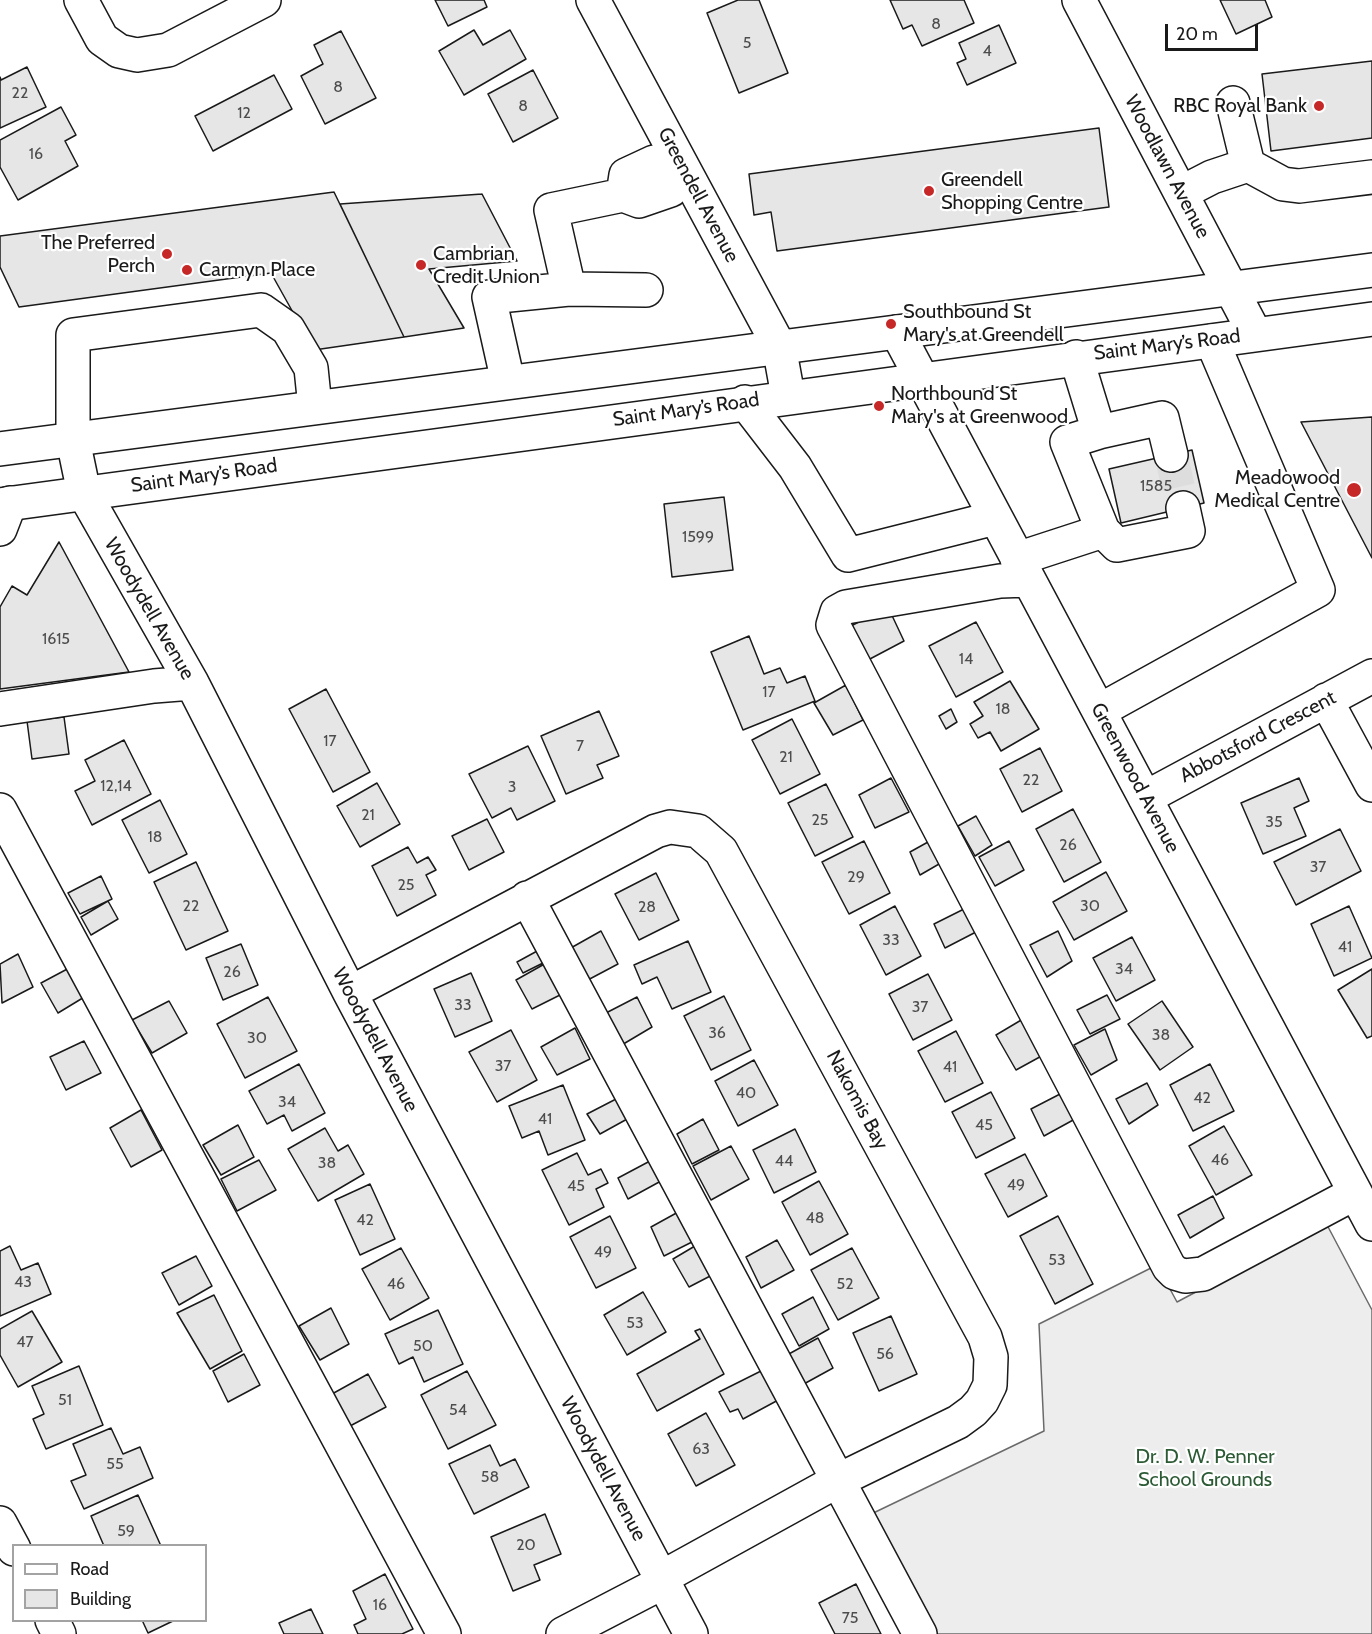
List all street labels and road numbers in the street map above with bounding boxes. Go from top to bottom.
street label: Woodlawn Avenue [1119,91,1215,243]
street label: Greendell Avenue [652,123,744,267]
street label: Saint Mary’s Road [1092,324,1242,366]
street label: Saint Mary’s Road [611,388,761,432]
street label: Saint Mary’s Road [129,454,279,498]
street label: Woodydell Avenue [99,534,199,684]
street label: Abbotsford Crescent [1176,686,1340,788]
street label: Greenwood Avenue [1085,699,1185,857]
street label: Woodydell Avenue [327,964,423,1116]
street label: Nakomis Bay [821,1046,893,1154]
street label: Woodydell Avenue [555,1393,651,1545]

